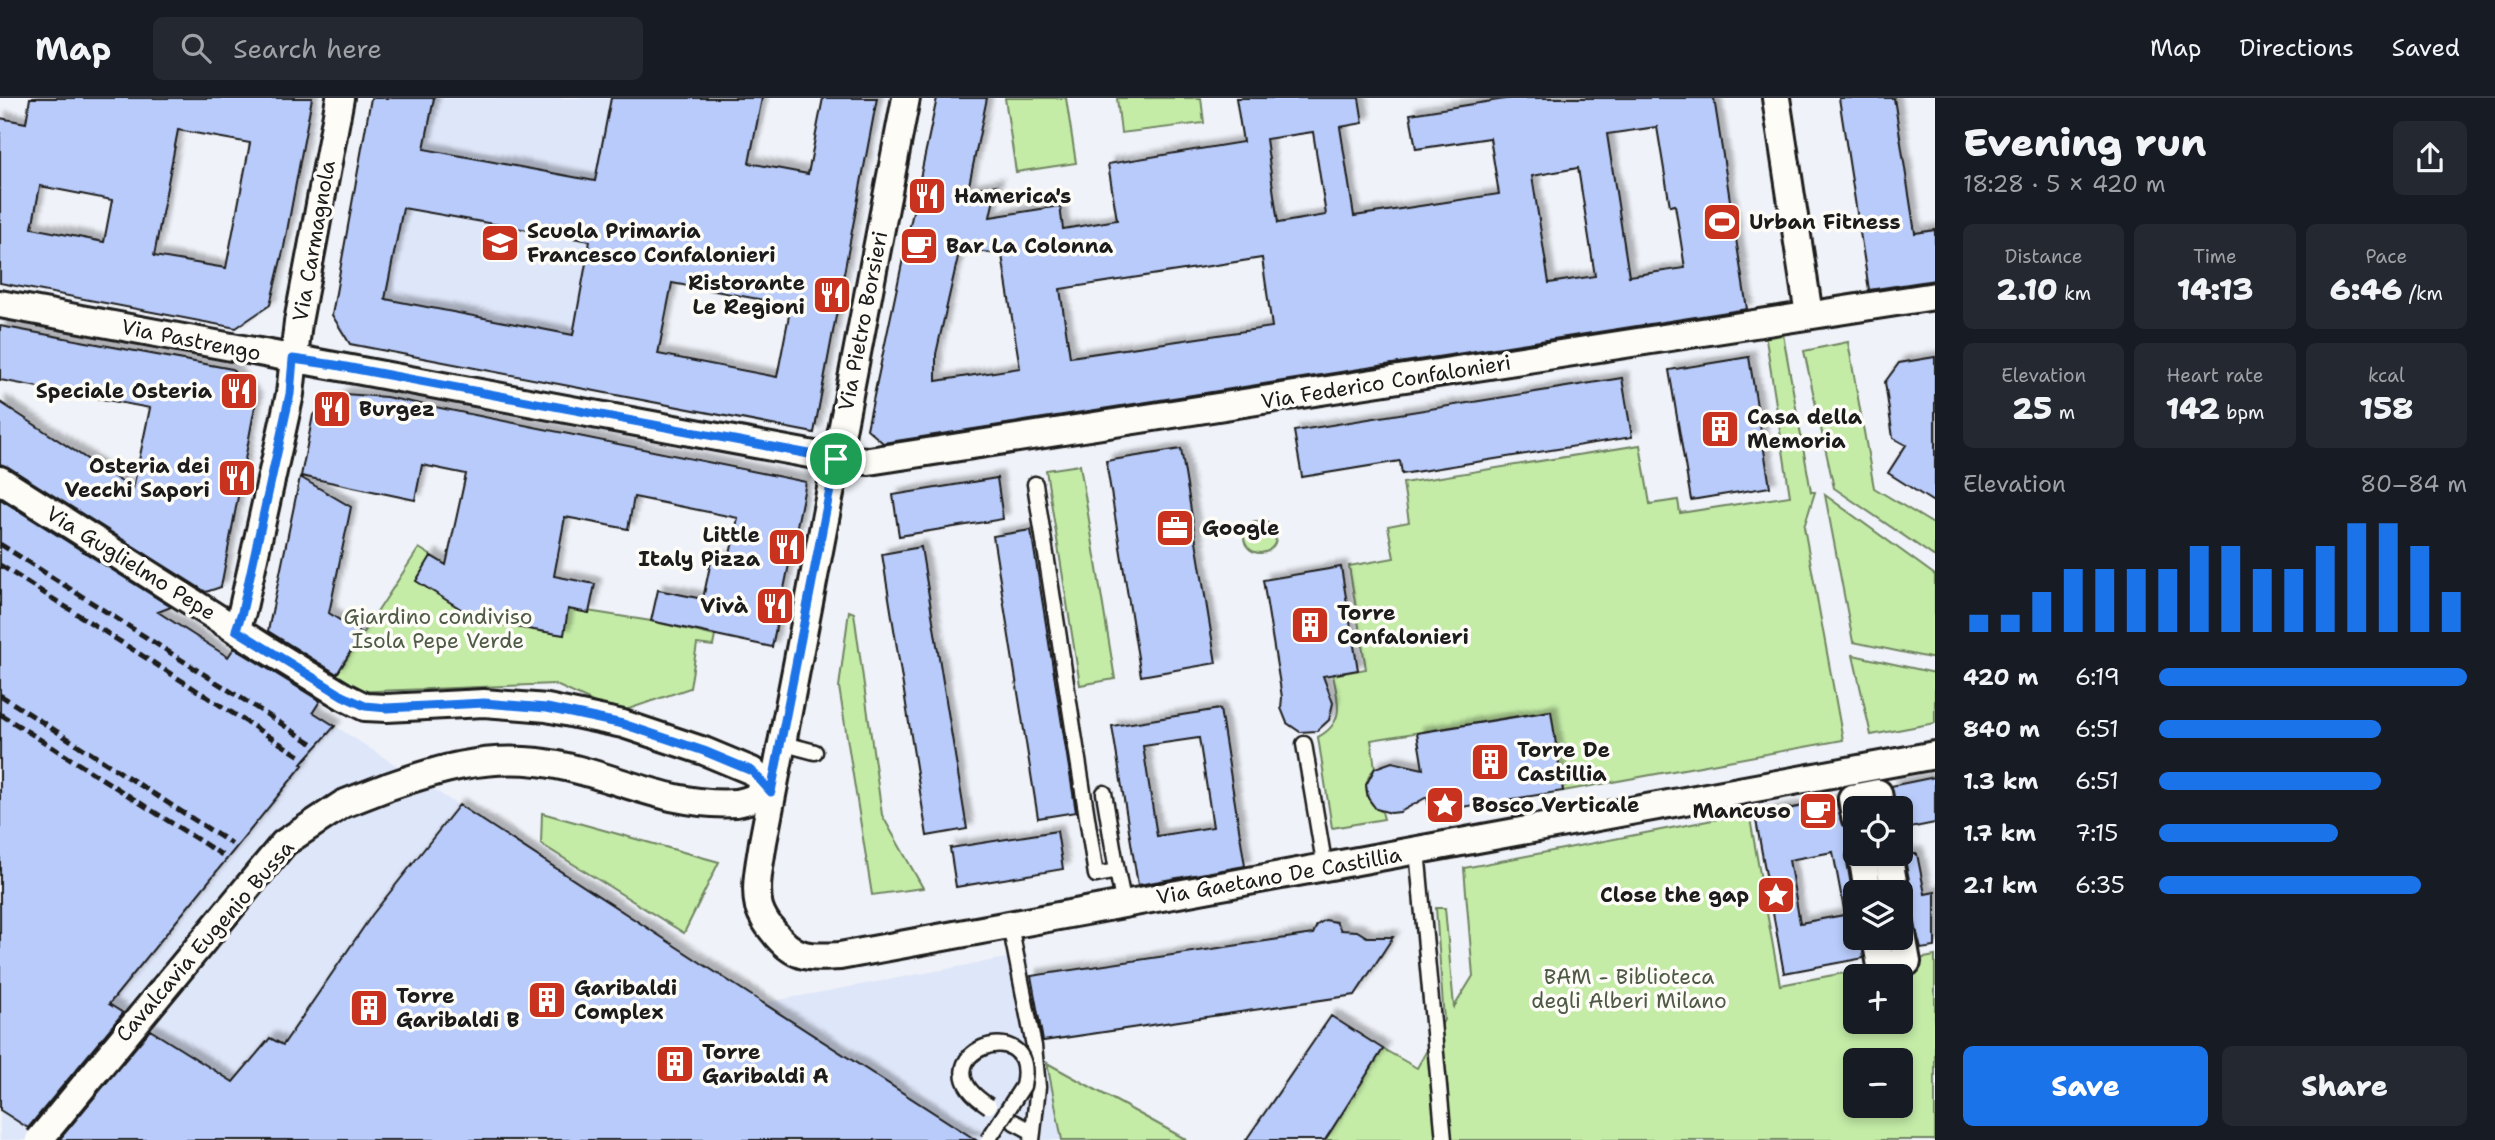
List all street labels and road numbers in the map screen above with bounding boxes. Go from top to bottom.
street label: Via Carmagnola [286,158,342,324]
street label: Via Pietro Borsieri [832,229,894,413]
street label: Via Pastrengo [119,313,263,367]
street label: Via Federico Confalonieri [1259,348,1513,416]
street label: Via Guglielmo Pepe [41,499,221,627]
street label: Cavalcavia Eugenio Bussa [110,834,300,1048]
street label: Via Gaetano De Castillia [1154,841,1404,911]

